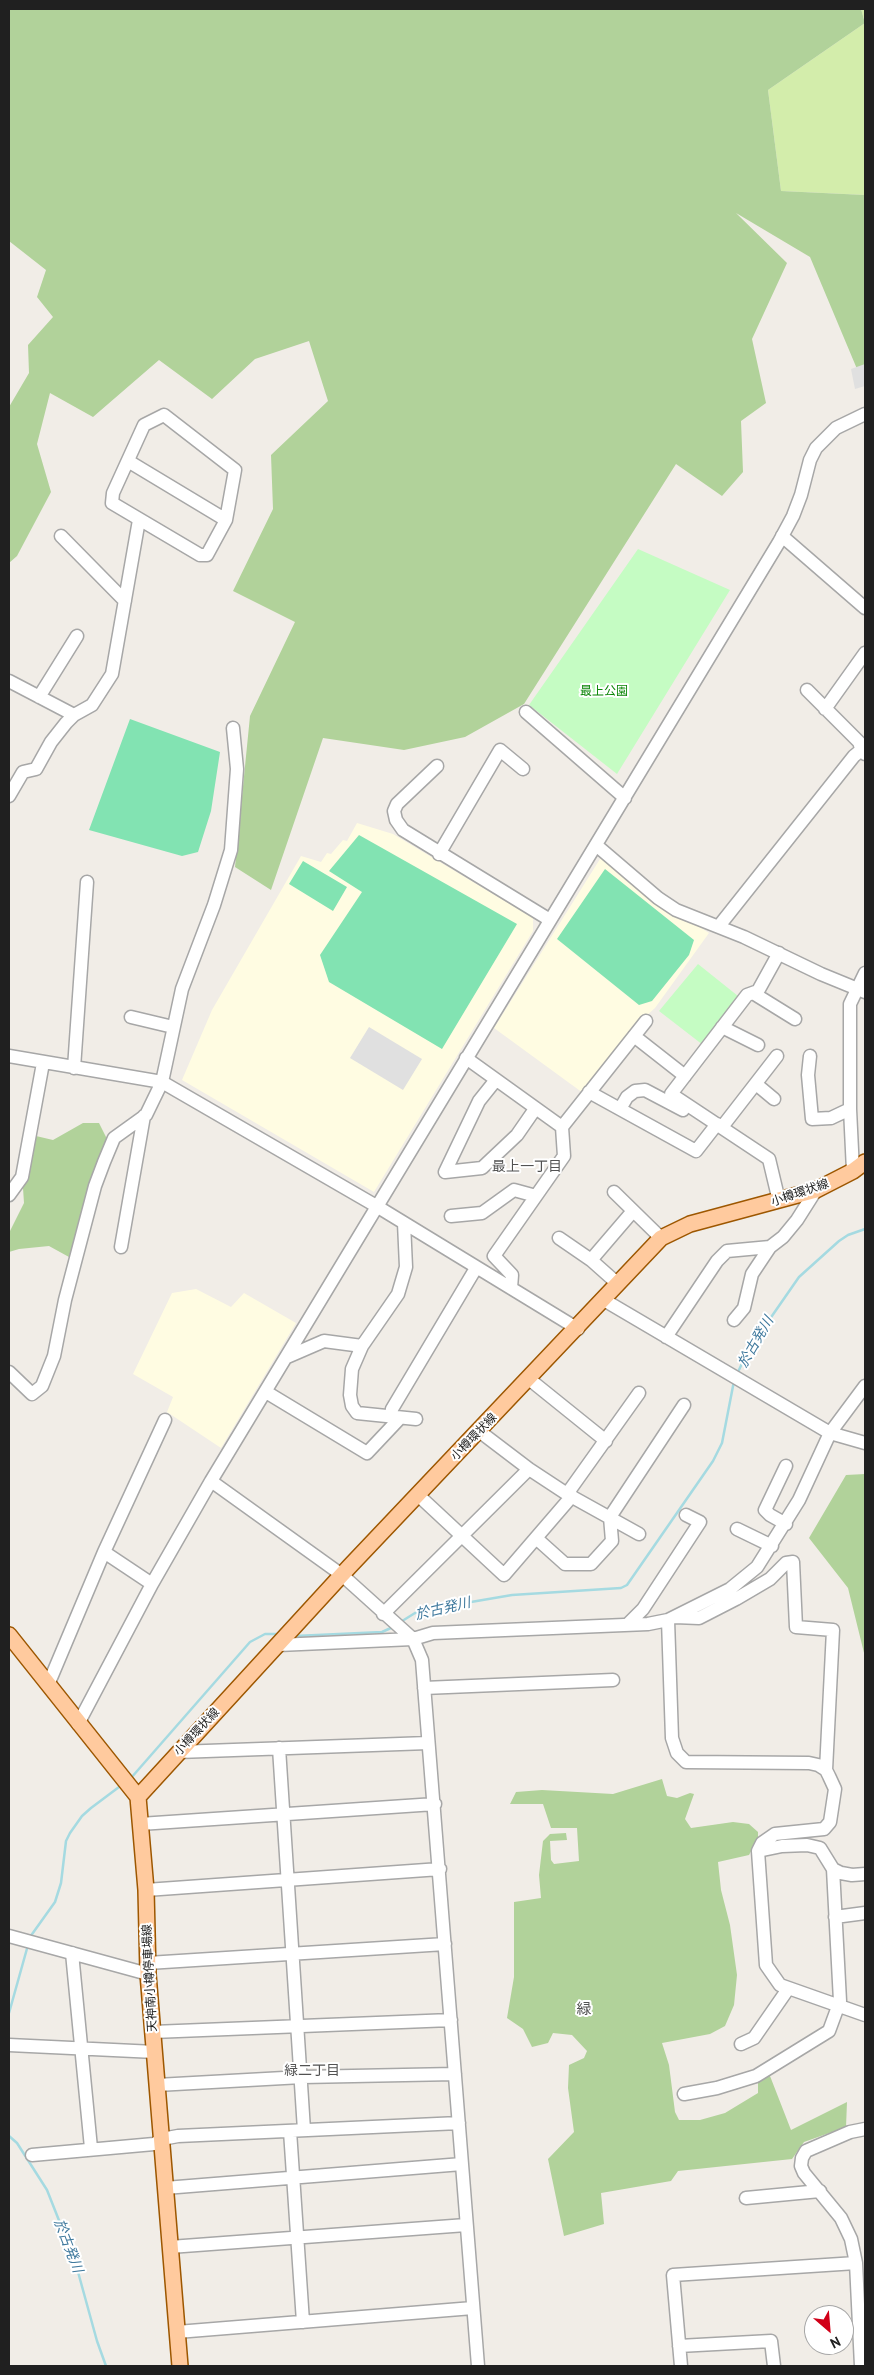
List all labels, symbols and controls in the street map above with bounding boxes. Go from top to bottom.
park label: 最上公園 [580,685,628,699]
district label: 最上一丁目 [492,1159,562,1175]
street label: 小樽環状線 [769,1176,831,1210]
water label: 於古発川 [735,1314,777,1370]
street label: 小樽環状線 [448,1410,500,1464]
water label: 於古発川 [414,1595,472,1623]
street label: 小樽環状線 [171,1705,223,1759]
street label: 天神南小樽停車場線 [140,1924,160,2032]
district label: 緑 [577,2001,591,2019]
district label: 緑二丁目 [284,2063,340,2079]
water label: 於古発川 [50,2217,86,2275]
north arrow [804,2305,854,2355]
text: N [827,2332,844,2353]

